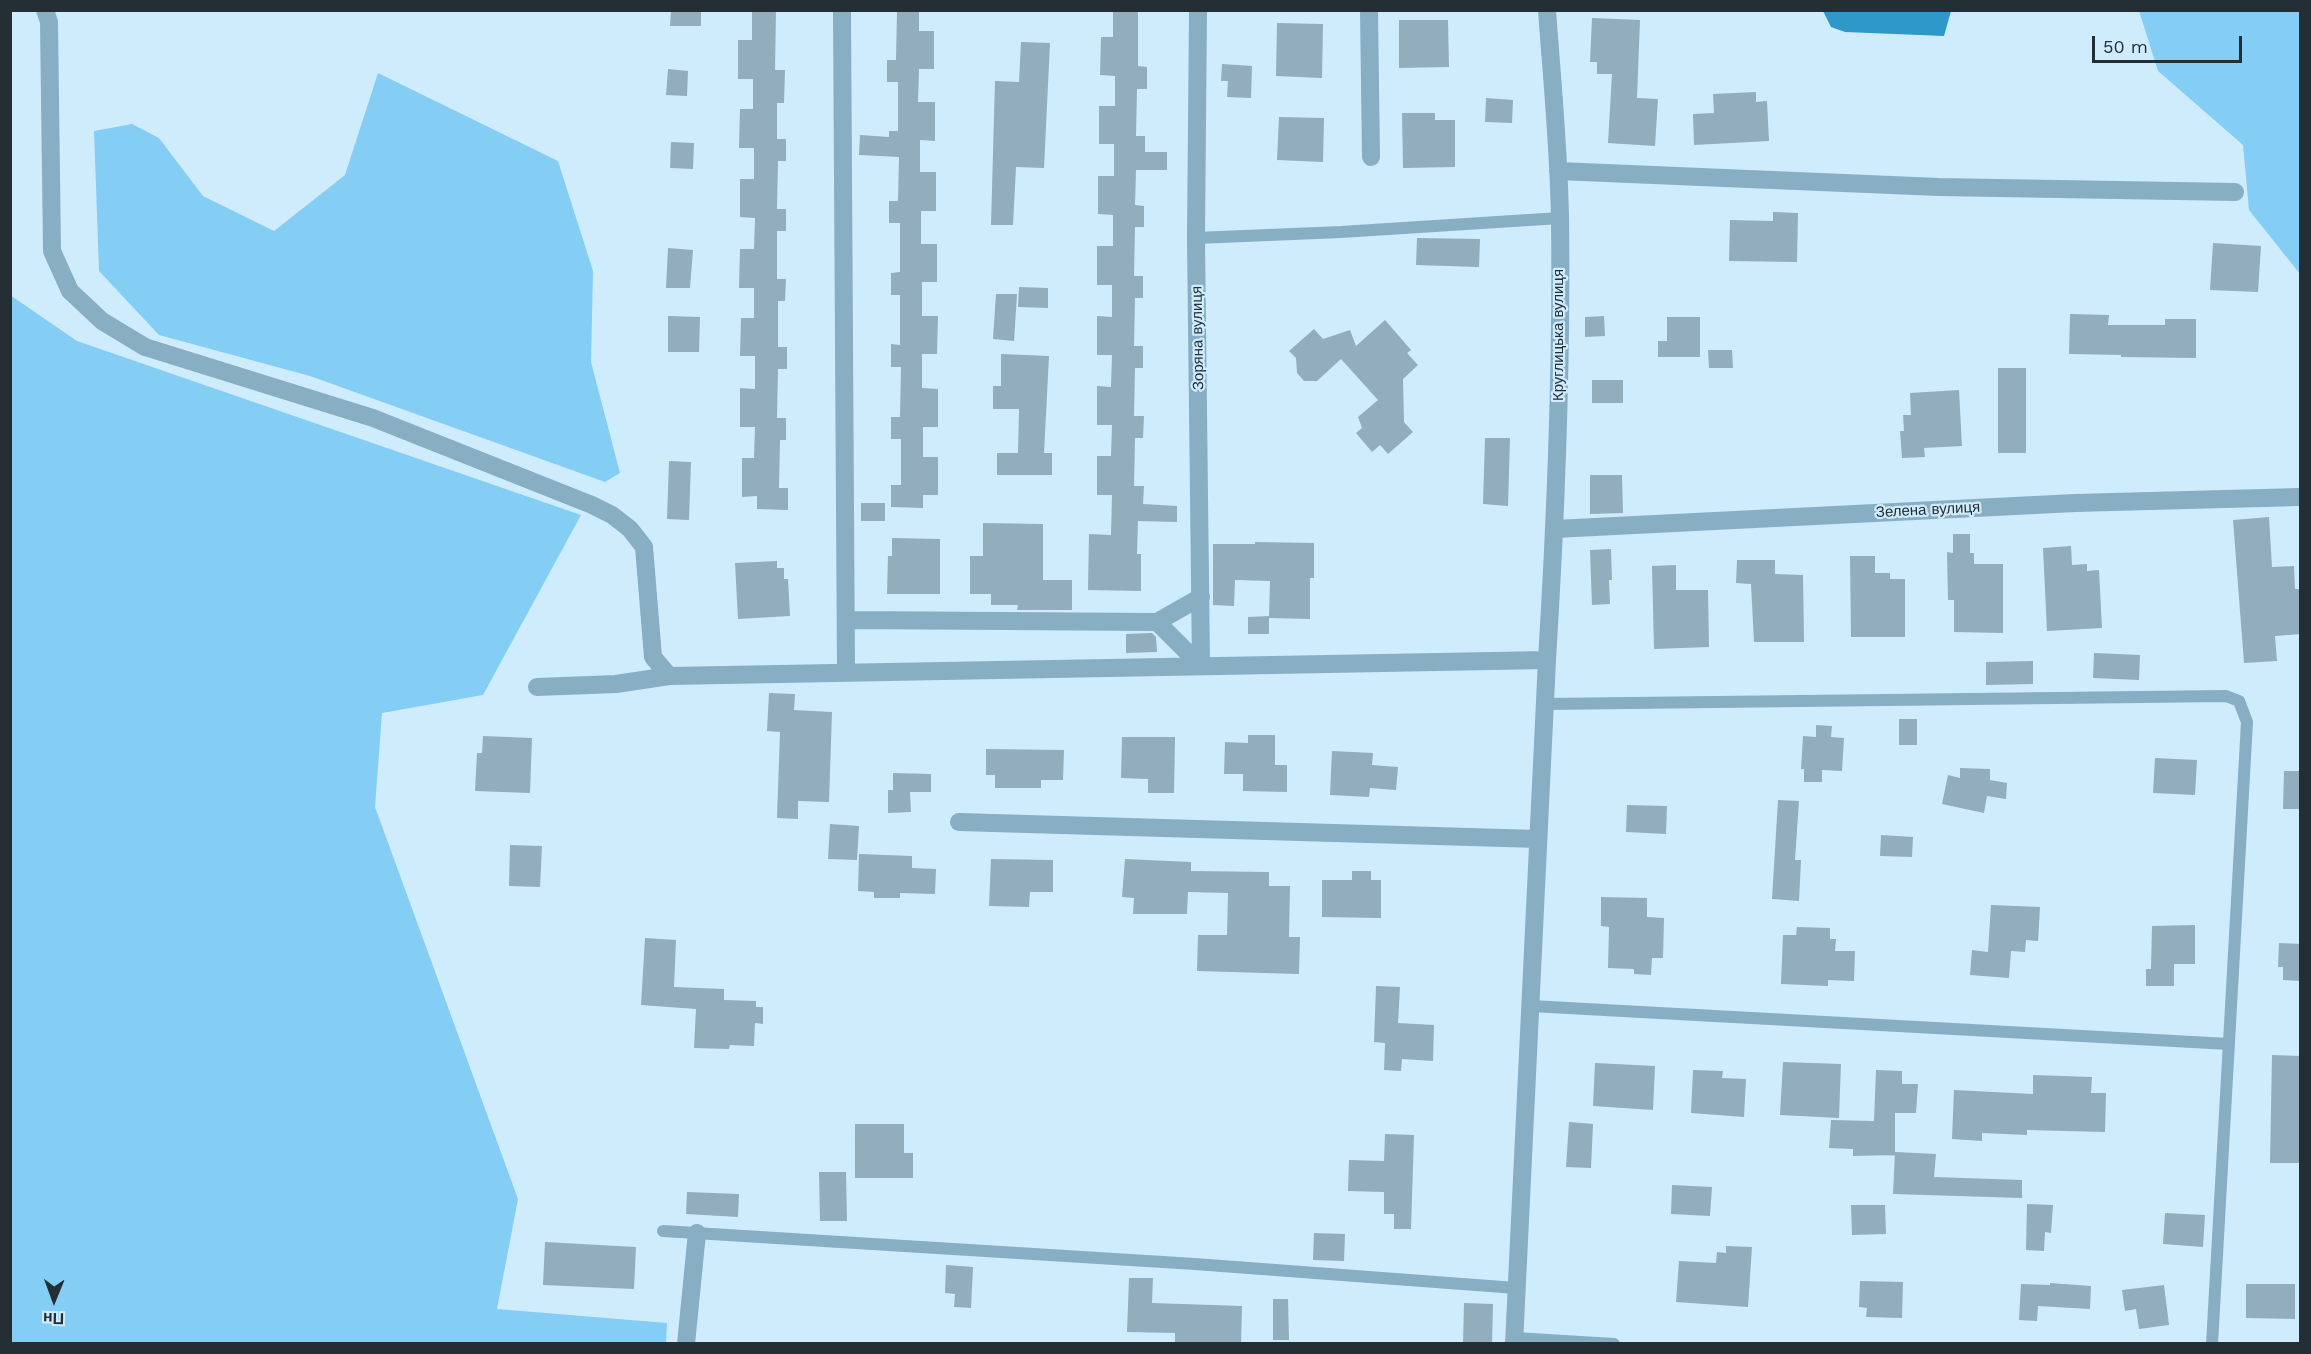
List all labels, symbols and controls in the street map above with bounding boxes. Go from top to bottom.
scale bar [2095,24,2245,62]
text: 50 m [2103,36,2148,57]
street label: Круглицька вулиця [1550,269,1568,401]
street label: Зоряна вулиця [1188,286,1208,390]
street label: Зелена вулиця [1875,498,1981,522]
north arrow [24,1270,84,1330]
text: Пн [43,1309,64,1328]

